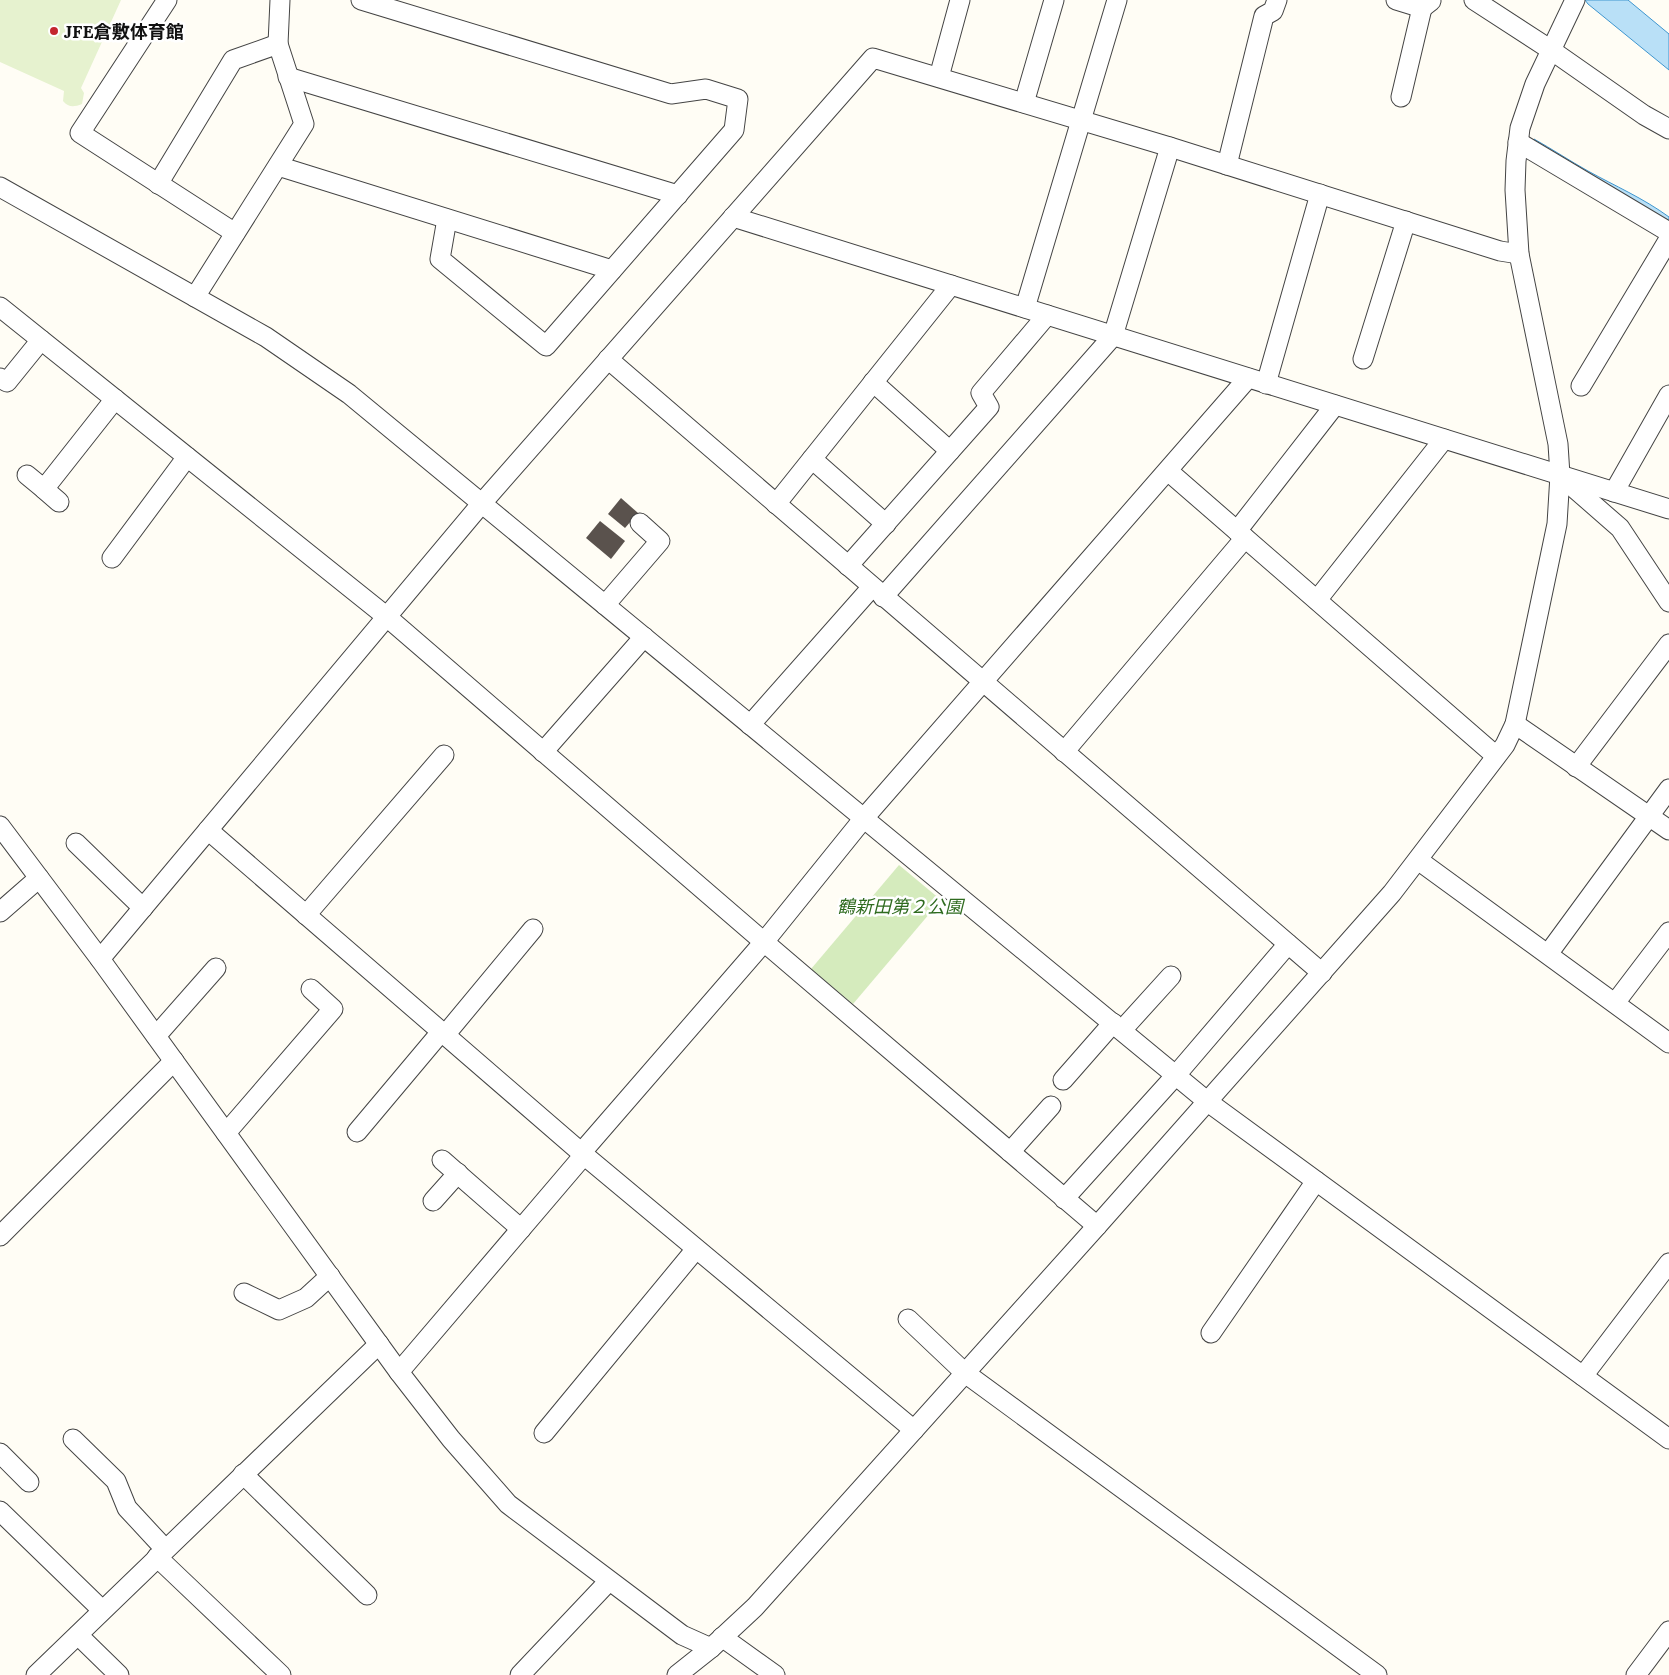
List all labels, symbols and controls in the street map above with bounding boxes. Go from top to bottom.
place label: JFE倉敷体育館 [64,20,184,43]
marker: JFE倉敷体育館 [48,25,60,37]
park label: 鶴新田第２公園 [837,895,966,918]

